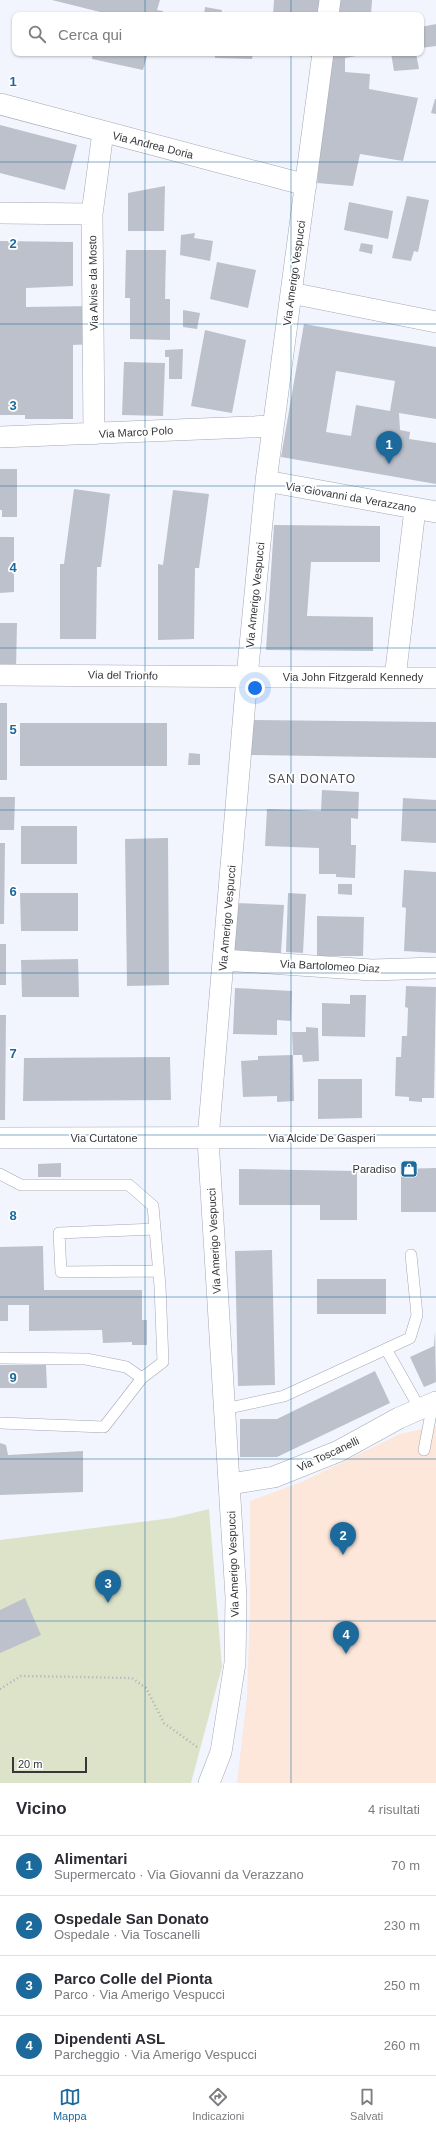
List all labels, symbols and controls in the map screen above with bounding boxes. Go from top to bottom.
search box [12,12,424,56]
icon: search [26,23,48,45]
text: Cerca qui [58,26,122,43]
text: 1 [9,74,17,89]
street label: Via Andrea Doria [111,129,196,161]
street label: Via Amerigo Vespucci [281,220,307,326]
street label: Via Alvise da Mosto [86,235,100,331]
text: 2 [9,236,17,251]
text: 3 [9,398,17,413]
street label: Via Marco Polo [99,424,173,440]
pin: 1 [376,431,402,464]
street label: Via Giovanni da Verazzano [285,480,417,514]
street label: Via Amerigo Vespucci [243,542,267,648]
text: 4 [9,560,17,575]
street label: Via del Trionfo [88,668,158,682]
street label: Via John Fitzgerald Kennedy [283,671,424,683]
your location [245,678,265,698]
text: 5 [9,722,17,737]
district label: SAN DONATO [268,772,356,786]
street label: Via Amerigo Vespucci [216,865,238,971]
text: 6 [9,884,17,899]
street label: Via Bartolomeo Diaz [280,957,380,975]
text: 7 [9,1046,17,1061]
street label: Via Curtatone [70,1132,138,1144]
street label: Via Alcide De Gasperi [269,1132,375,1144]
shop icon: Paradiso [399,1159,419,1179]
place label: Paradiso [353,1163,396,1175]
street label: Via Amerigo Vespucci [205,1188,223,1294]
text: 8 [9,1208,17,1223]
text: 9 [9,1370,17,1385]
street label: Via Toscanelli [295,1434,361,1474]
street label: Via Amerigo Vespucci [225,1511,241,1617]
pin: 2 [330,1522,356,1555]
pin: 3 [95,1570,121,1603]
pin: 4 [333,1621,359,1654]
scale bar [12,1755,87,1774]
text: 20 m [18,1758,42,1770]
text: Vicino [16,1799,67,1818]
text: 4 risultati [368,1802,420,1817]
text: Alimentari [54,1850,127,1867]
text: 1 [25,1858,33,1873]
text: 70 m [391,1858,420,1873]
text: Supermercato · Via Giovanni da Verazzano [54,1867,304,1882]
text: Ospedale San Donato [54,1910,209,1927]
text: 2 [25,1918,33,1933]
text: 230 m [384,1918,420,1933]
text: Ospedale · Via Toscanelli [54,1927,200,1942]
text: Parco Colle del Pionta [54,1970,212,1987]
text: 3 [25,1978,33,1993]
text: 250 m [384,1978,420,1993]
text: Parco · Via Amerigo Vespucci [54,1987,225,2002]
text: Dipendenti ASL [54,2030,165,2047]
text: 4 [25,2038,33,2053]
text: 260 m [384,2038,420,2053]
text: Parcheggio · Via Amerigo Vespucci [54,2047,257,2062]
tab: Mappa [53,2086,87,2122]
tab: Indicazioni [192,2086,244,2122]
tab: Salvati [350,2086,383,2122]

